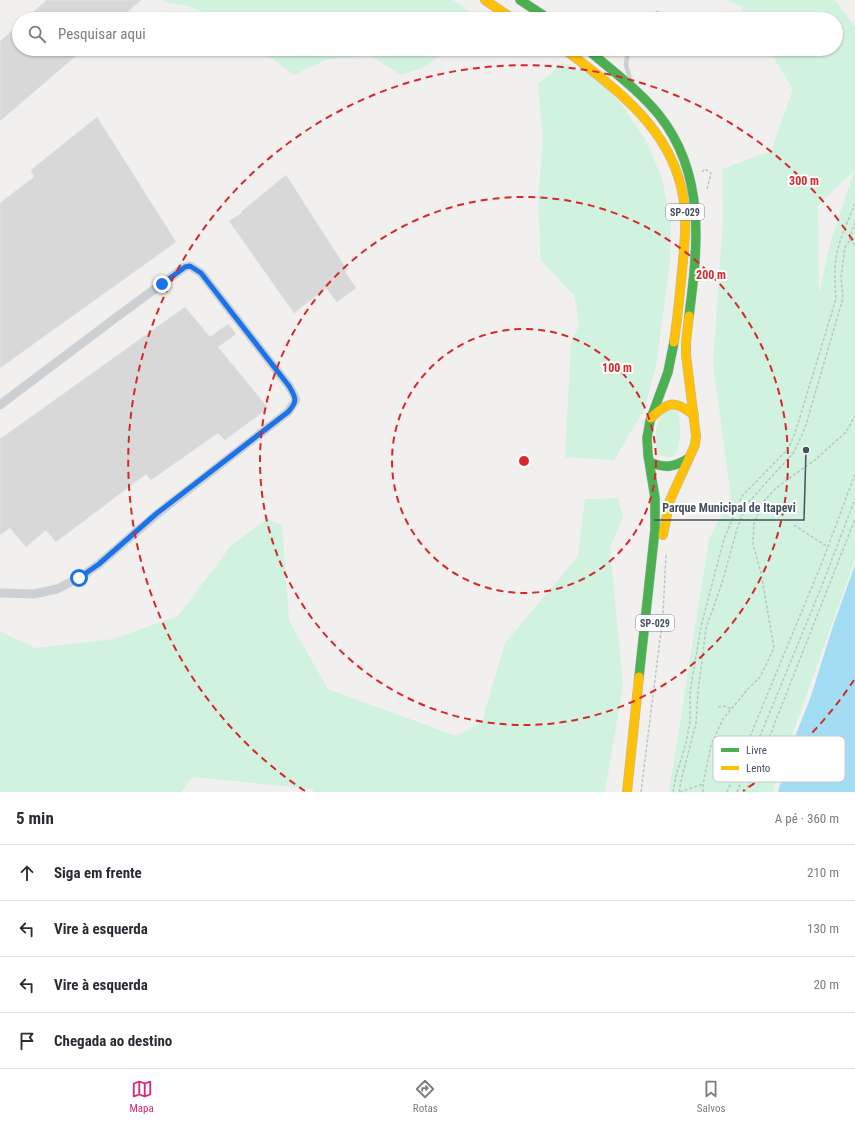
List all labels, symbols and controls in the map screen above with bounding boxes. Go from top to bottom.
search box [12,12,843,56]
icon: search [26,23,48,45]
text: Pesquisar aqui [58,25,146,43]
text: 300 m [789,174,819,188]
road number: SP-029 [666,204,704,220]
text: 200 m [696,268,726,282]
route end [153,275,171,293]
text: 100 m [602,361,632,375]
centre of rings [517,454,531,468]
callout: Parque Municipal de Itapevi [654,496,804,520]
text: Parque Municipal de Itapevi [662,501,796,515]
route start [70,569,88,587]
road number: SP-029 [636,615,674,631]
legend [713,736,845,782]
text: Livre [746,744,767,757]
text: Lento [746,762,771,775]
text: 5 min [16,808,54,828]
text: A pé · 360 m [775,811,839,826]
icon: ahead [16,862,38,884]
text: Siga em frente [54,864,142,882]
text: 210 m [807,865,839,880]
icon: left [16,918,38,940]
text: Vire à esquerda [54,920,148,938]
text: 130 m [807,921,839,936]
icon: left [16,974,38,996]
text: Vire à esquerda [54,976,148,994]
text: 20 m [813,977,839,992]
icon: arrive [16,1030,38,1052]
text: Chegada ao destino [54,1032,172,1050]
tab: Mapa [130,1078,154,1115]
tab: Rotas [413,1078,438,1115]
tab: Salvos [697,1078,725,1115]

